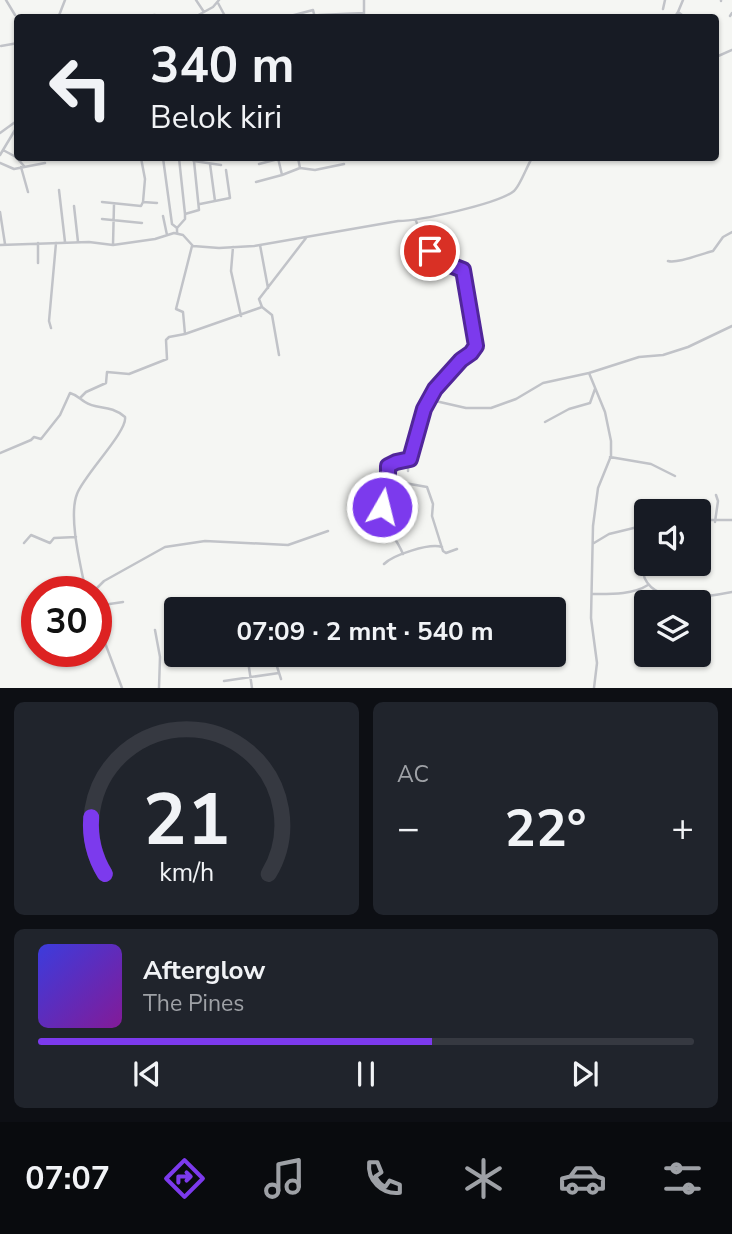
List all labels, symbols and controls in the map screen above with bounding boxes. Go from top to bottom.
text: 340 m [150,32,294,99]
icon: left [35,42,126,133]
text: Belok kiri [150,96,282,139]
pin [400,221,460,281]
icon: arrive [411,232,449,270]
position arrow [345,470,419,544]
map controls [634,499,711,667]
button: sound [634,499,711,576]
speed limit sign: 30 [21,576,112,667]
button: layers [634,590,711,667]
text: 07:09 · 2 mnt · 540 m [236,614,494,649]
text: AC [397,759,429,790]
text: 21 [143,771,230,871]
text: 22° [504,793,587,864]
text: − [397,803,420,854]
text: + [671,803,694,854]
text: km/h [159,856,214,890]
text: Afterglow [143,953,266,988]
text: The Pines [143,988,244,1019]
icon: previous [128,1055,166,1093]
icon: pause [347,1055,385,1093]
icon: next [566,1055,604,1093]
icon: directions [160,1154,209,1203]
icon: music [260,1154,309,1203]
icon: phone [359,1154,408,1203]
icon: climate [459,1154,508,1203]
icon: car [558,1154,607,1203]
icon: filters [658,1154,707,1203]
text: 07:07 [25,1157,110,1200]

